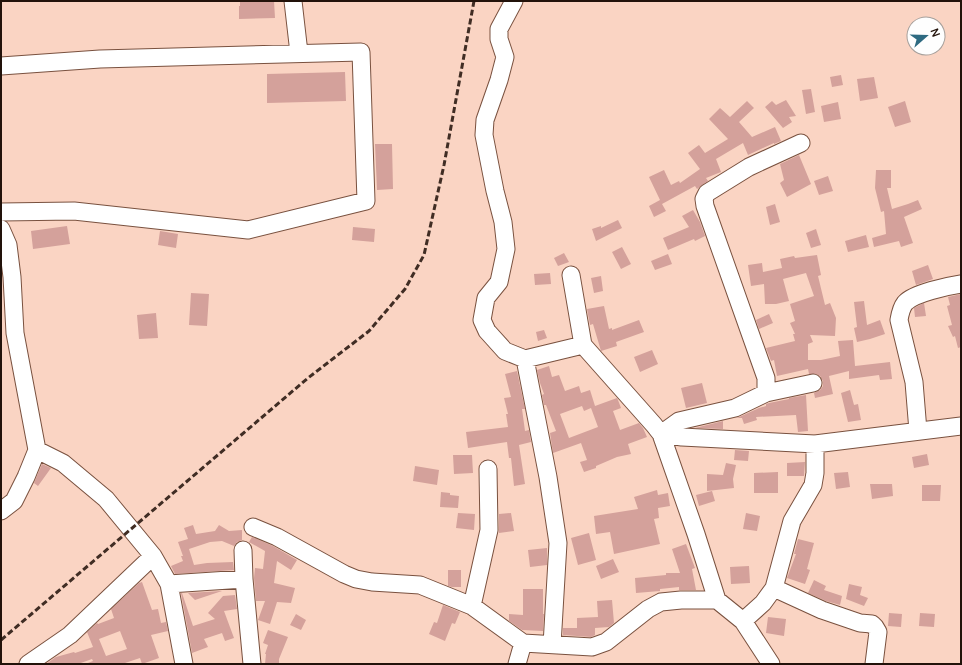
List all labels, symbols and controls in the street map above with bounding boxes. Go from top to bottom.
north arrow [906,16,946,56]
text: N [927,26,944,39]

